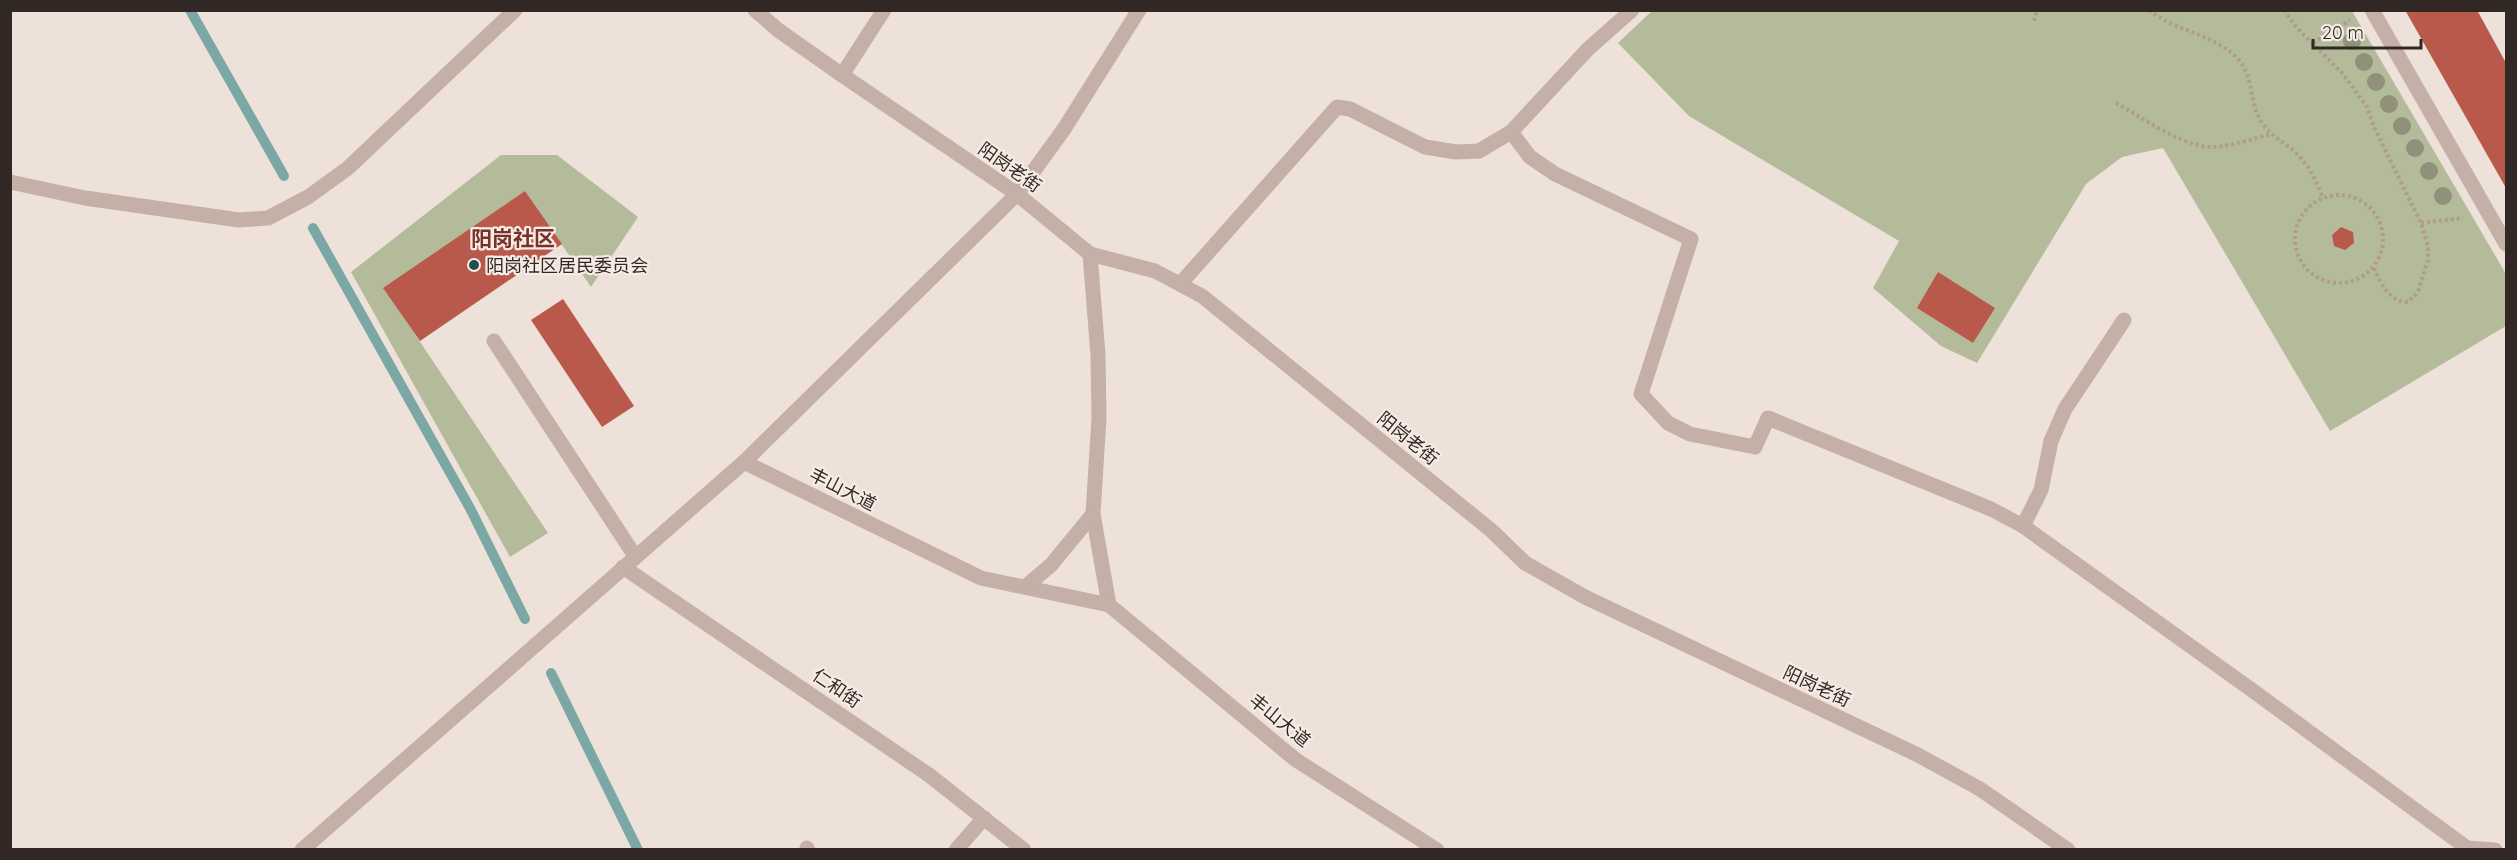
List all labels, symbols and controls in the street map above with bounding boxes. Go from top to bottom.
scale bar [2313,12,2421,50]
text: 20 m [2322,21,2364,44]
street label: 阳岗老街 [974,137,1046,197]
district label: 阳岗社区 [471,225,555,251]
place label: 阳岗社区居民委员会 [486,254,648,277]
marker: 阳岗社区居民委员会 [467,258,481,272]
street label: 阳岗老街 [1373,406,1443,470]
street label: 丰山大道 [806,462,880,516]
street label: 阳岗老街 [1780,660,1854,712]
street label: 仁和街 [808,663,866,713]
street label: 丰山大道 [1245,688,1315,752]

